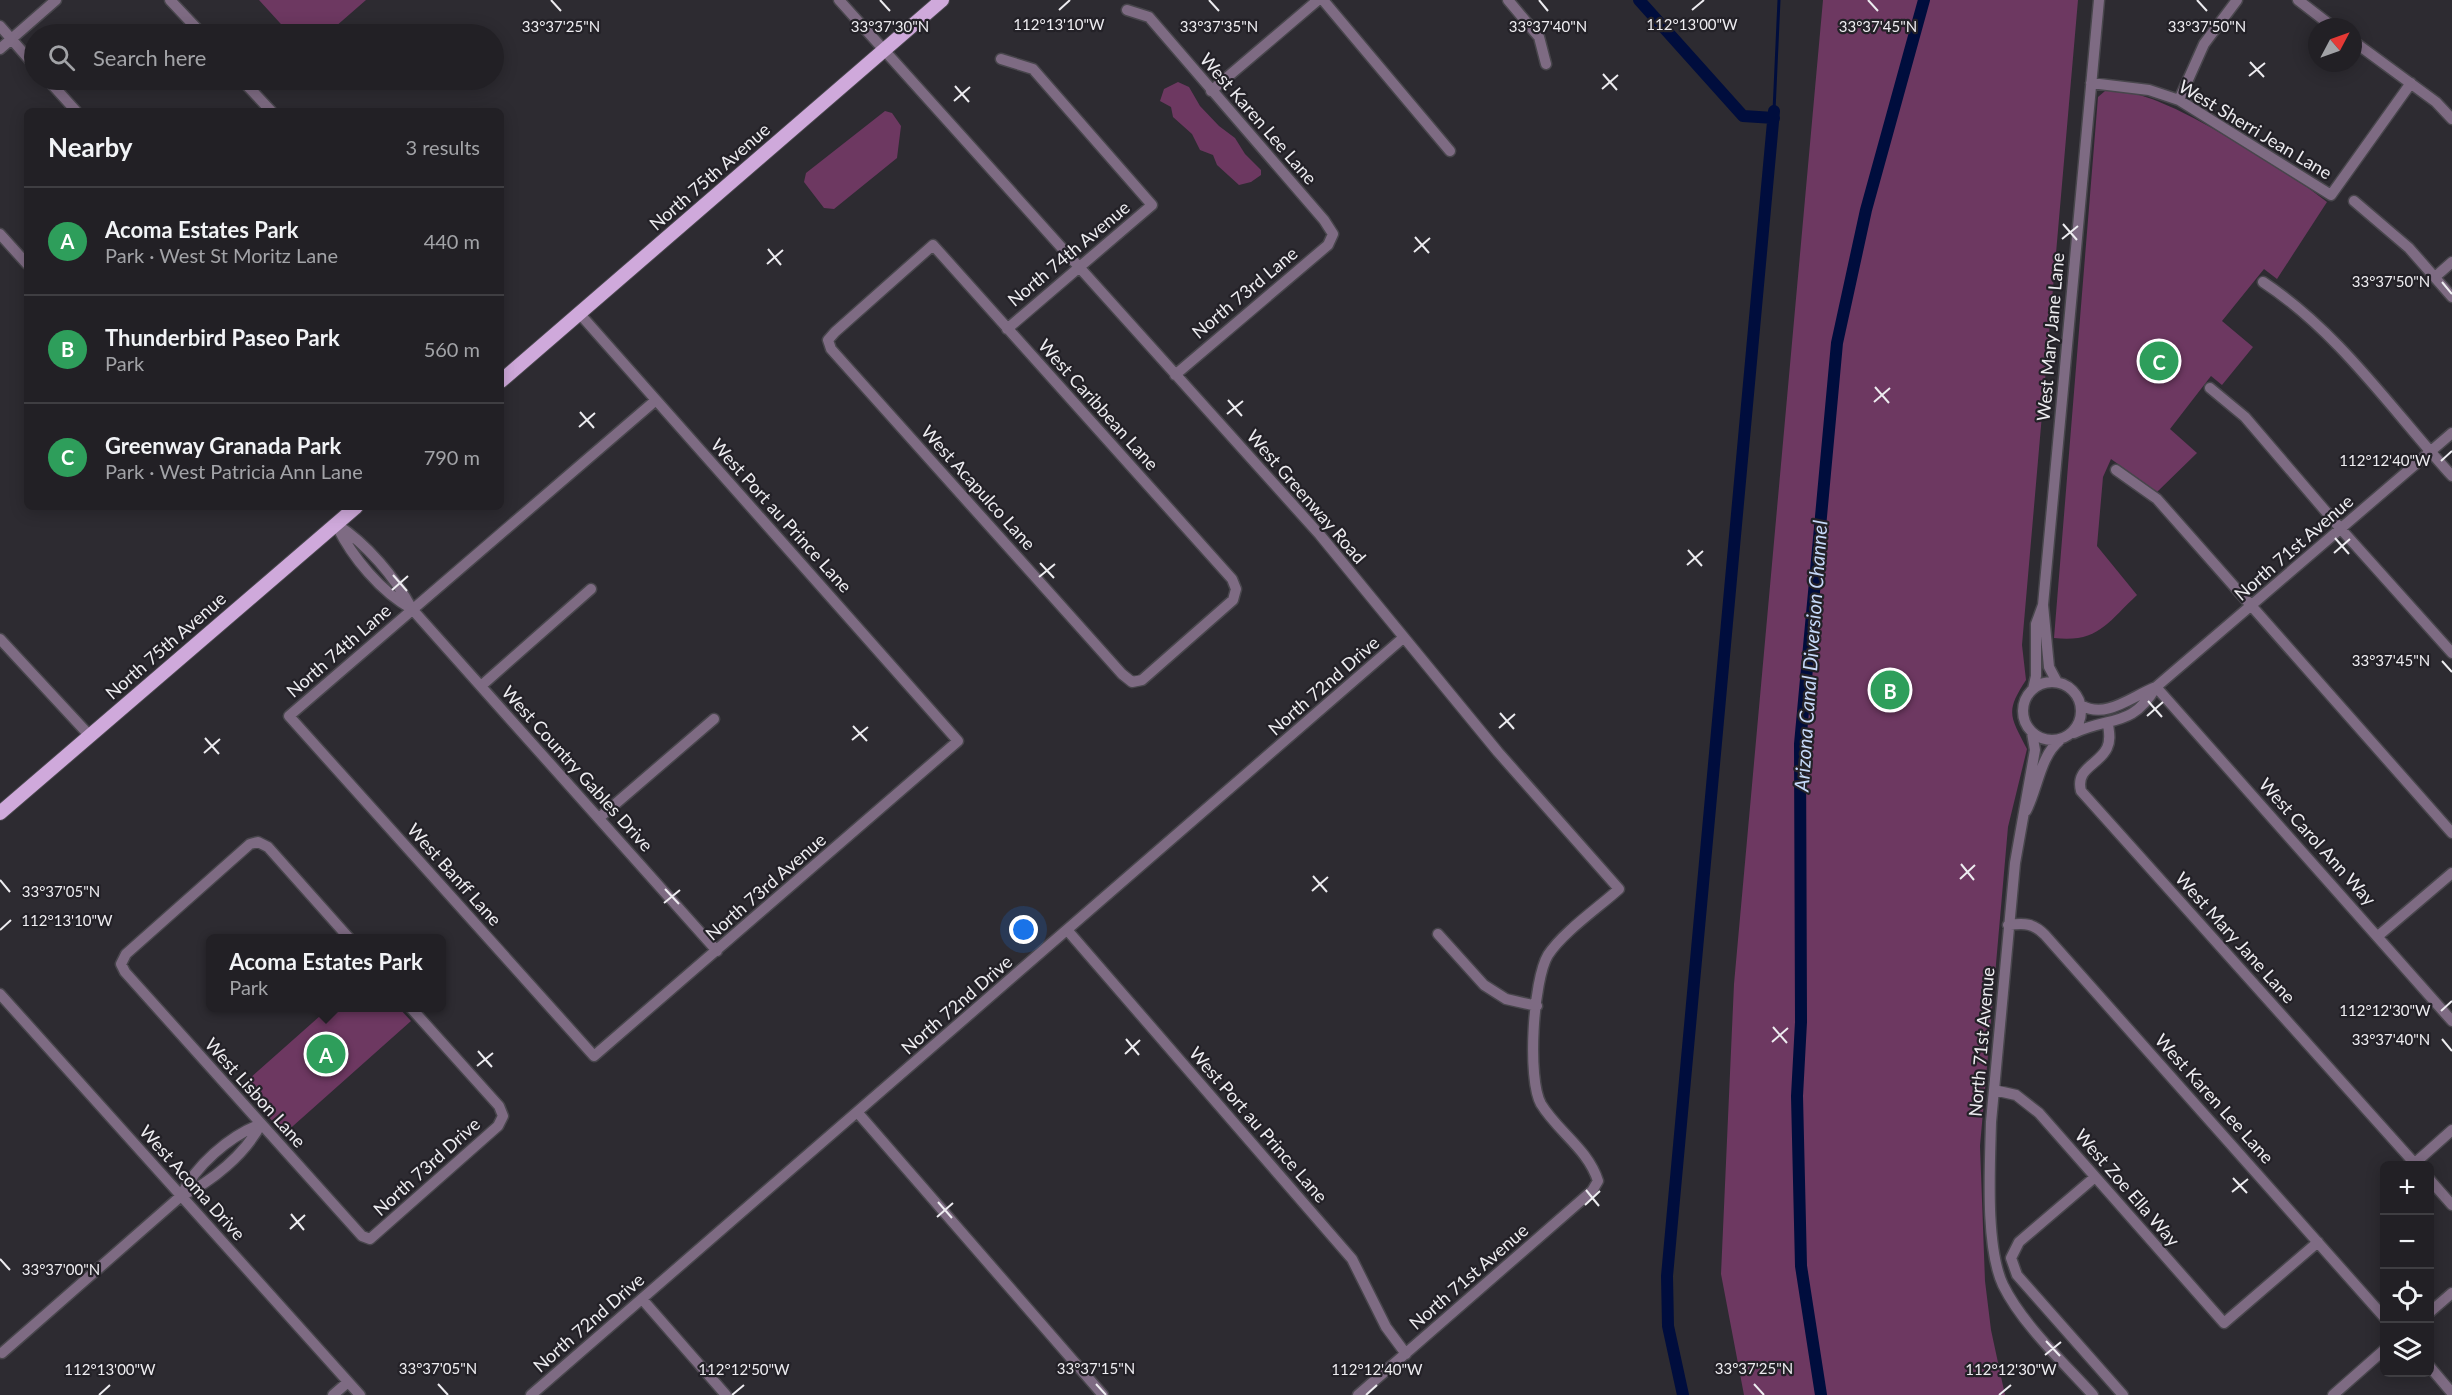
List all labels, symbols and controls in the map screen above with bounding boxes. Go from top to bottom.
text: 112°13'10"W [1013,15,1105,33]
text: 112°13'00"W [1646,15,1738,33]
text: 33°37'25"N [522,17,600,35]
text: 33°37'30"N [851,17,929,35]
text: 33°37'35"N [1180,17,1258,35]
text: 33°37'40"N [1509,17,1587,35]
text: 33°37'45"N [1839,17,1917,35]
text: 33°37'50"N [2168,17,2246,35]
north arrow [2308,18,2362,72]
search box [24,24,504,90]
icon: search [45,41,78,74]
text: Search here [93,44,206,71]
street label: West Karen Lee Lane [1196,48,1322,189]
street label: West Sherri Jean Lane [2175,75,2336,184]
street label: North 75th Avenue [645,118,774,235]
text: Nearby [48,131,133,163]
text: 3 results [405,135,480,159]
street label: North 74th Avenue [1003,196,1134,311]
text: Acoma Estates Park [105,216,299,243]
text: A [61,229,74,253]
text: 440 m [424,229,480,253]
street label: North 73rd Lane [1187,242,1302,343]
text: Park · West St Moritz Lane [105,243,338,267]
street label: West Mary Jane Lane [2032,252,2068,422]
text: 33°37'50"N [2352,272,2430,290]
text: Thunderbird Paseo Park [105,324,340,351]
street label: West Caribbean Lane [1034,334,1163,474]
text: B [61,337,74,361]
text: 560 m [424,337,480,361]
pin: C [2140,338,2178,384]
text: Park [105,351,144,375]
street label: West Acapulco Lane [917,420,1041,554]
street label: West Greenway Road [1243,425,1371,568]
text: Greenway Granada Park [105,432,341,459]
street label: West Port au Prince Lane [707,434,857,597]
text: C [61,445,74,469]
text: 790 m [424,445,480,469]
text: 112°12'40"W [2339,451,2431,469]
text: Park · West Patricia Ann Lane [105,459,363,483]
street label: North 71st Avenue [2230,490,2357,605]
water label: Arizona Canal Diversion Channel [1788,519,1831,793]
street label: North 75th Avenue [101,587,230,704]
street label: North 74th Lane [282,599,395,702]
street label: North 72nd Drive [1263,631,1383,739]
text: 33°37'45"N [2352,651,2430,669]
pin: B [1870,668,1910,712]
street label: West Country Gables Drive [497,681,658,856]
street label: West Carol Ann Way [2255,773,2381,910]
street label: West Banff Lane [403,819,507,930]
street label: North 73rd Avenue [701,828,830,944]
street label: West Mary Jane Lane [2171,867,2300,1007]
text: 33°37'05"N [22,882,100,900]
text: 112°13'10"W [21,911,113,929]
your location [1009,915,1038,944]
popup [206,934,446,1012]
text: Acoma Estates Park [229,948,423,975]
street label: North 72nd Drive [896,950,1016,1058]
street label: North 71st Avenue [1964,966,1999,1118]
text: Park [229,975,268,999]
text: 112°12'30"W [2339,1001,2431,1019]
street label: West Karen Lee Lane [2151,1029,2279,1168]
text: 33°37'40"N [2352,1030,2430,1048]
pin: A [306,1032,346,1076]
street label: West Lisbon Lane [201,1033,311,1152]
street label: West Port au Prince Lane [1185,1042,1333,1207]
street label: North 73rd Drive [368,1113,484,1220]
street label: West Acoma Drive [135,1120,250,1244]
street label: West Zoe Ella Way [2071,1124,2185,1251]
map controls [2380,1161,2434,1377]
button: + [2380,1161,2434,1215]
button: − [2380,1215,2434,1269]
street label: North 71st Avenue [1405,1219,1532,1334]
text: 33°37'00"N [22,1260,100,1278]
street label: North 72nd Drive [528,1268,648,1376]
button: locate [2380,1269,2434,1323]
button: layers [2380,1323,2434,1377]
text: 33°37'05"N [399,1359,477,1377]
text: 33°37'15"N [1057,1359,1135,1377]
text: 33°37'25"N [1715,1359,1793,1377]
text: 112°13'00"W [64,1360,156,1378]
text: 112°12'50"W [698,1360,790,1378]
text: 112°12'40"W [1331,1360,1423,1378]
text: 112°12'30"W [1965,1360,2057,1378]

